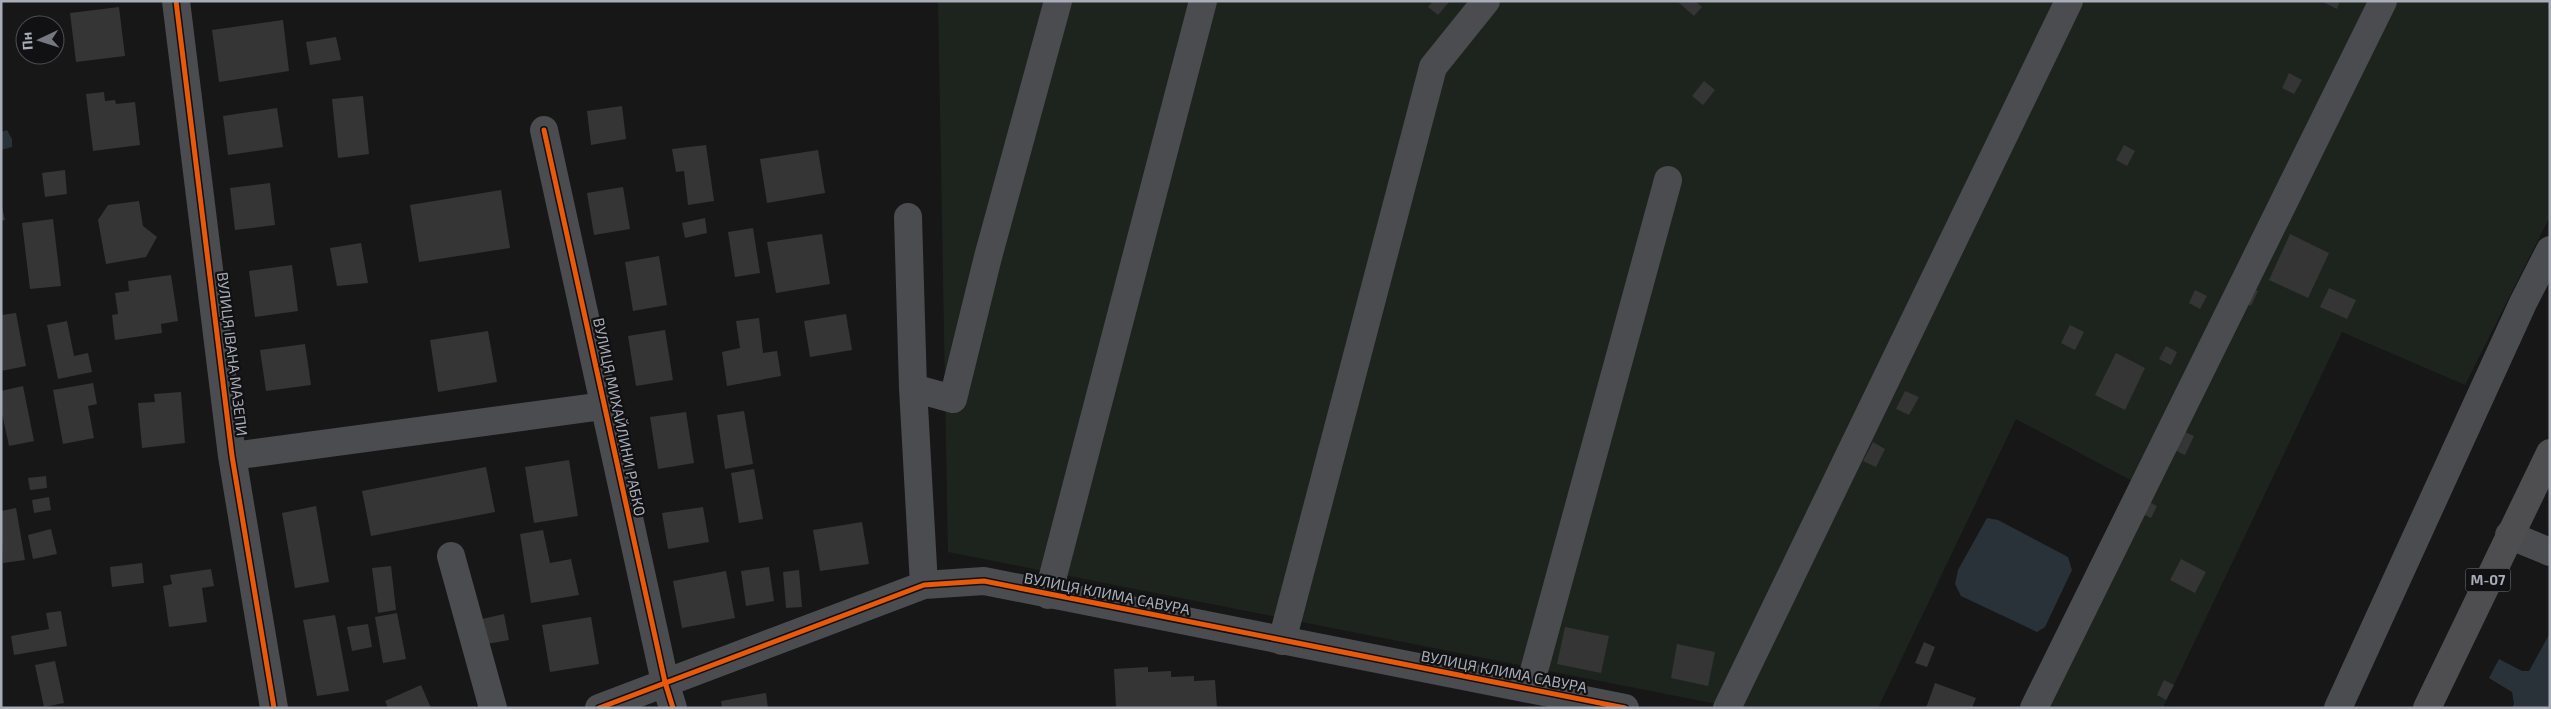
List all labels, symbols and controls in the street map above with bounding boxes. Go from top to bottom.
north arrow [15,15,65,65]
text: Пн [17,31,36,51]
street label: ВУЛИЦЯ ІВАНА МАЗЕПИ [214,271,252,437]
street label: ВУЛИЦЯ МИХАЙЛИНИ РАБКО [590,316,650,518]
street label: ВУЛИЦЯ КЛИМА САВУРА [1023,568,1192,618]
road number: М-07 [2466,568,2510,592]
street label: ВУЛИЦЯ КЛИМА САВУРА [1420,646,1589,696]

